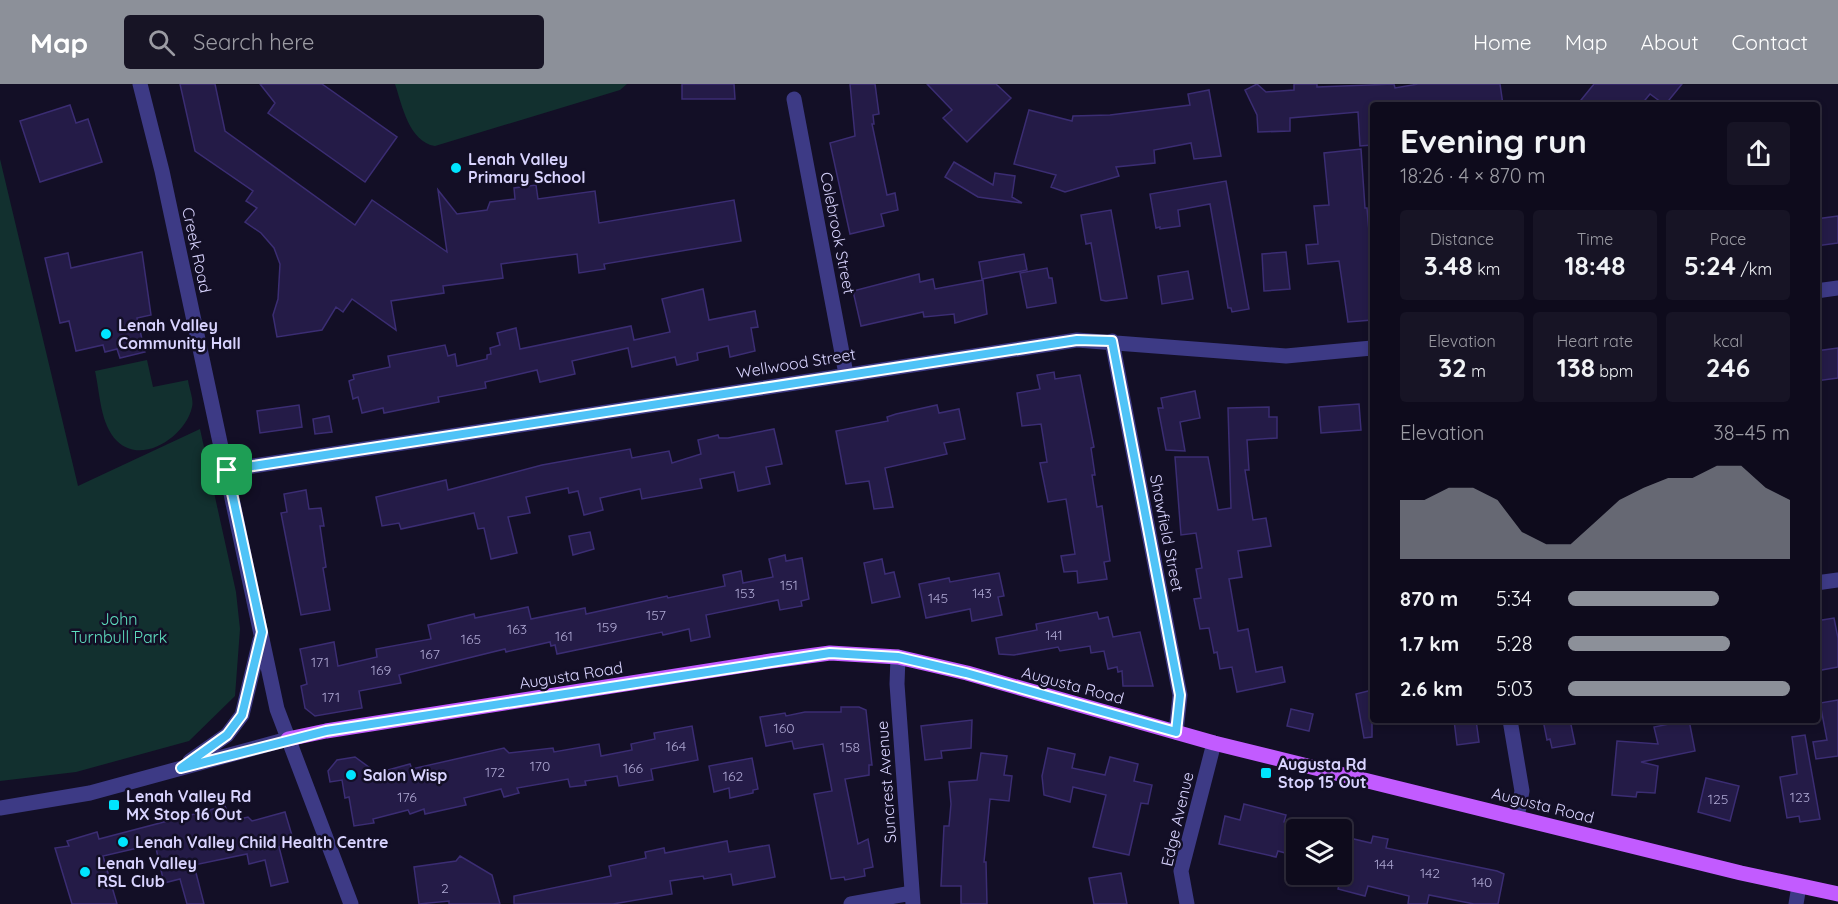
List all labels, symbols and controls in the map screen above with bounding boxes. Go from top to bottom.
search box [124,15,544,69]
text: Map [30,25,88,60]
icon: search [145,26,178,59]
text: Search here [193,28,315,56]
text: Home [1473,29,1532,55]
text: Map [1565,29,1608,55]
text: About [1641,29,1699,55]
text: Contact [1732,29,1808,55]
text: Evening run [1400,120,1587,161]
button: share [1727,122,1790,185]
place label: Lenah Valley Primary School [468,149,586,187]
marker: Lenah Valley Primary School [449,161,463,175]
text: 18:26 · 4 × 870 m [1400,163,1545,188]
street label: Colebrook Street [816,170,860,296]
street label: Creek Road [178,205,216,295]
text: Distance [1430,229,1494,249]
text: Time [1577,229,1613,249]
text: Pace [1710,229,1746,249]
text: 3.48 [1424,249,1473,282]
text: 18:48 [1565,249,1626,282]
text: 5:24 [1684,249,1736,282]
text: km [1473,259,1500,279]
text: /km [1736,259,1772,279]
place label: Lenah Valley Community Hall [118,315,241,353]
marker: Lenah Valley Community Hall [99,327,113,341]
text: Elevation [1428,331,1496,351]
text: Heart rate [1557,331,1633,351]
text: kcal [1713,331,1743,351]
street label: Wellwood Street [735,344,857,382]
text: 32 [1438,351,1467,384]
text: 138 [1557,351,1595,384]
text: 246 [1706,351,1750,384]
text: m [1467,361,1486,381]
text: bpm [1595,361,1633,381]
text: Elevation [1400,420,1484,445]
text: 38–45 m [1713,420,1790,445]
pin [201,444,252,495]
icon: arrive [210,453,243,486]
street label: Shawfield Street [1146,473,1188,593]
house number: 151 [780,576,798,594]
house number: 153 [735,584,755,602]
house number: 143 [972,584,992,602]
text: 870 m [1400,586,1458,611]
text: 5:34 [1496,586,1532,611]
house number: 145 [928,589,948,607]
house number: 157 [646,606,666,624]
park label: John Turnbull Park [71,609,167,647]
house number: 159 [597,618,617,636]
house number: 163 [507,620,527,638]
house number: 141 [1045,626,1063,644]
house number: 161 [555,627,573,645]
house number: 165 [461,630,481,648]
text: 1.7 km [1400,631,1459,656]
text: 5:28 [1496,631,1533,656]
house number: 167 [420,645,440,663]
house number: 171 [311,653,329,671]
street label: Augusta Road [518,657,624,693]
house number: 169 [371,661,391,679]
street label: Augusta Road [1020,662,1126,708]
text: 2.6 km [1400,676,1463,701]
text: 5:03 [1496,676,1533,701]
house number: 171 [322,688,340,706]
house number: 160 [773,719,795,737]
street label: Suncrest Avenue [872,720,900,844]
house number: 164 [666,737,686,755]
house number: 158 [840,738,860,756]
place label: Augusta Rd Stop 15 Out [1278,754,1367,792]
house number: 170 [530,757,550,775]
house number: 166 [623,759,644,777]
house number: 172 [485,763,505,781]
place label: Salon Wisp [363,765,447,785]
marker: Augusta Rd Stop 15 Out [1259,766,1273,780]
house number: 162 [723,767,743,785]
marker: Salon Wisp [344,768,358,782]
street label: Edge Avenue [1156,770,1198,868]
street label: Augusta Road [1490,783,1596,827]
place label: Lenah Valley Rd MX Stop 16 Out [126,786,251,824]
house number: 176 [397,788,417,806]
house number: 123 [1790,788,1810,806]
house number: 125 [1708,790,1728,808]
marker: Lenah Valley Rd MX Stop 16 Out [107,798,121,812]
map controls [1286,819,1352,885]
button: layers [1286,819,1352,885]
place label: Lenah Valley Child Health Centre [135,832,388,852]
marker: Lenah Valley Child Health Centre [116,835,130,849]
place label: Lenah Valley RSL Club [97,853,197,891]
house number: 144 [1374,855,1394,873]
house number: 142 [1420,864,1440,882]
marker: Lenah Valley RSL Club [78,865,92,879]
house number: 140 [1472,873,1492,891]
house number: 2 [441,879,449,897]

